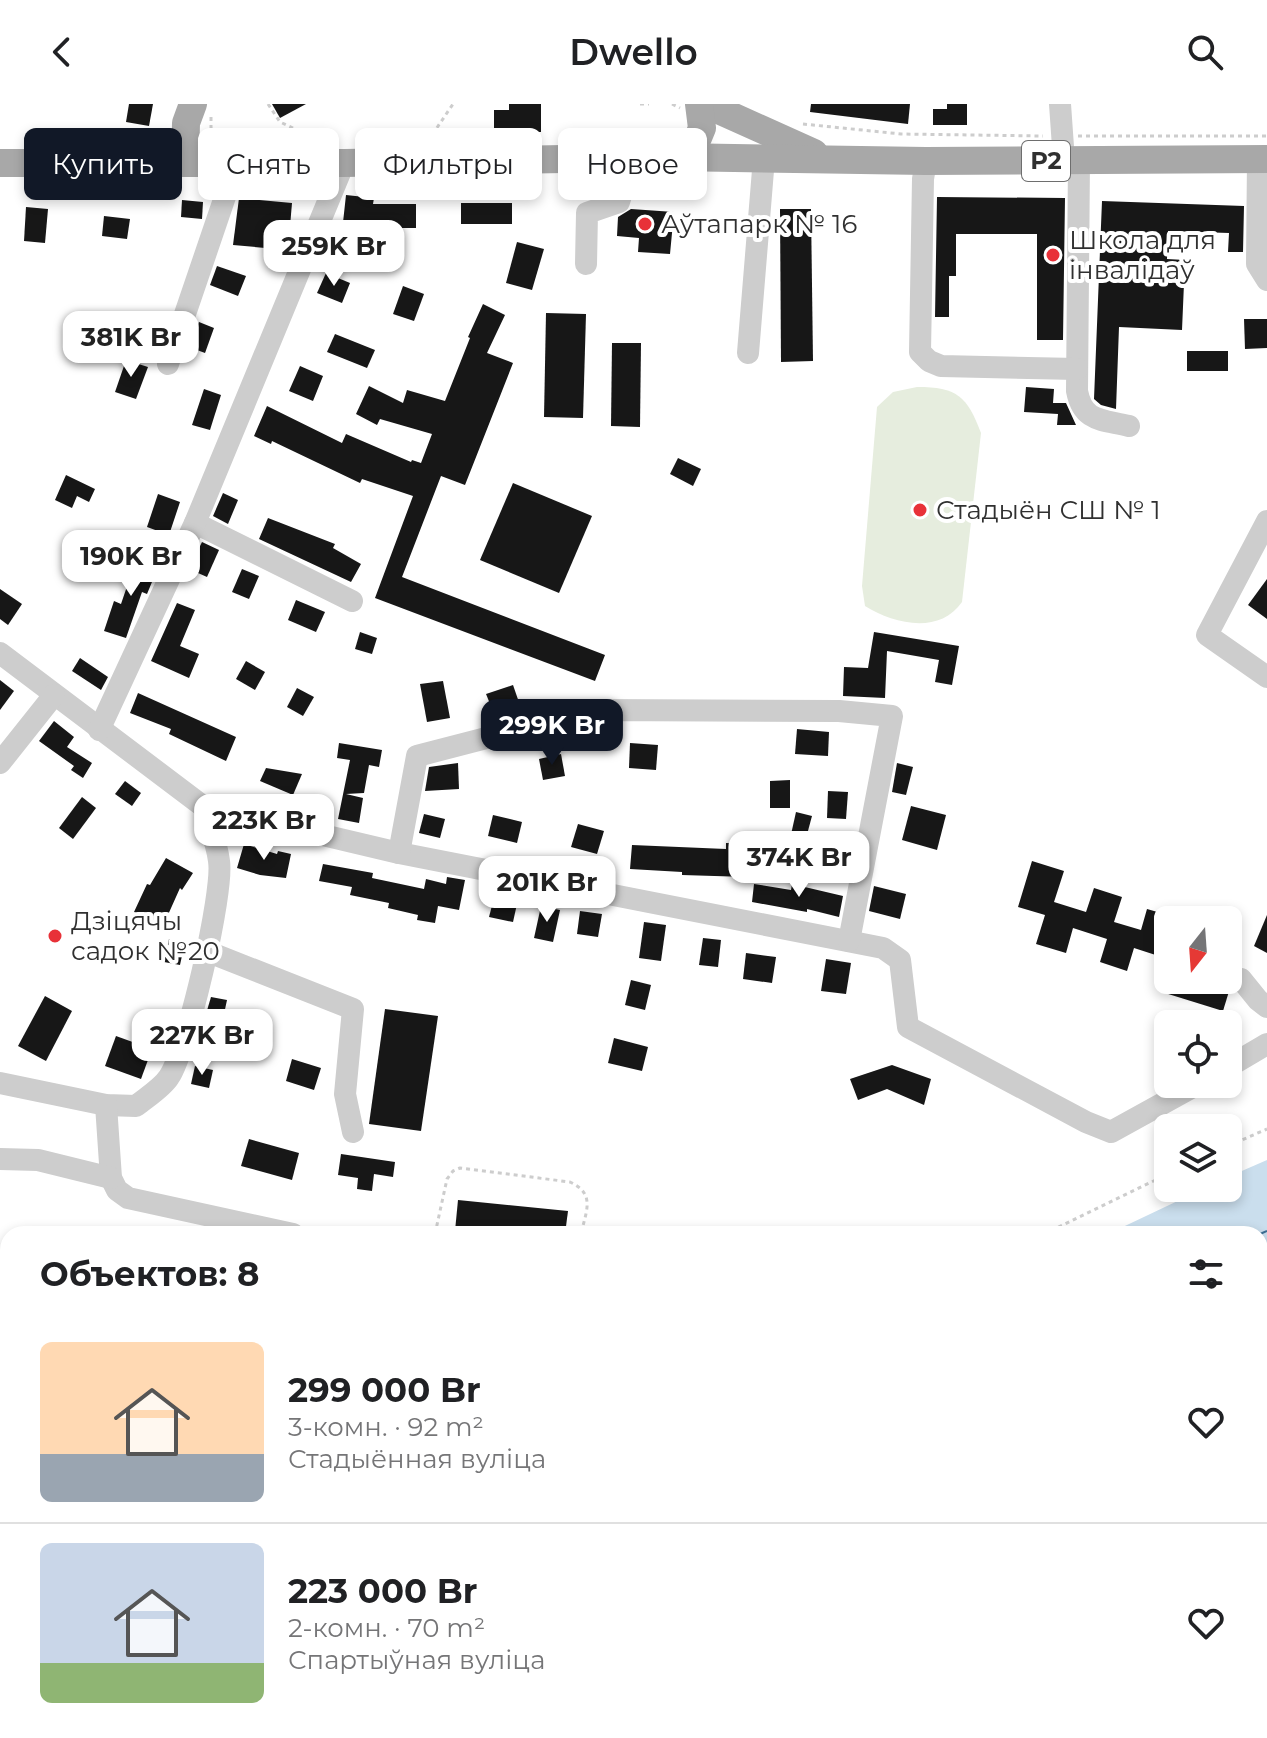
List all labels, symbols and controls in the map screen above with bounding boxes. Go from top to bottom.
icon: back [40,30,84,74]
text: Dwello [569,30,698,74]
icon: search [1183,30,1227,74]
chip: Купить [24,128,182,200]
chip: Снять [198,128,339,200]
chip: Фильтры [355,128,542,200]
chip: Новое [558,128,707,200]
road number: Р2 [1022,141,1070,181]
place label: Аўтапарк № 16 [661,208,857,240]
marker: Аўтапарк № 16 [636,215,654,233]
pin: 259K Br [260,220,408,288]
place label: Школа для інвалідаў [1069,224,1216,286]
text: 259K Br [281,230,387,262]
marker: Школа для інвалідаў [1044,246,1062,264]
pin: 381K Br [57,311,205,379]
text: 381K Br [81,321,181,353]
place label: Стадыён СШ № 1 [936,494,1161,526]
marker: Стадыён СШ № 1 [911,501,929,519]
pin: 190K Br [57,530,205,598]
text: 190K Br [80,540,182,572]
pin: 299K Br [478,699,626,767]
text: 299K Br [499,709,605,741]
pin: 223K Br [190,794,338,862]
text: 223K Br [212,804,316,836]
pin: 374K Br [725,831,873,899]
text: 374K Br [746,841,852,873]
pin: 201K Br [473,856,621,924]
text: 201K Br [497,866,597,898]
place label: Дзіцячы садок №20 [71,905,220,967]
north arrow [1154,906,1242,994]
map controls [1154,906,1242,1202]
marker: Дзіцячы садок №20 [46,927,64,945]
pin: 227K Br [128,1009,276,1077]
button: locate [1154,1010,1242,1098]
text: 227K Br [150,1019,254,1051]
button: layers [1154,1114,1242,1202]
icon: filters [1184,1252,1228,1296]
text: Объектов: 8 [40,1253,259,1295]
text: 299 000 Br [288,1369,481,1411]
icon: home [104,1374,200,1470]
icon: heart [1184,1400,1228,1444]
text: 3-комн. · 92 m² [288,1411,484,1443]
text: Стадыённая вуліца [288,1443,546,1475]
text: 223 000 Br [288,1570,477,1612]
icon: home [104,1575,200,1671]
icon: heart [1184,1601,1228,1645]
text: 2-комн. · 70 m² [288,1612,485,1644]
text: Спартыўная вуліца [288,1644,545,1676]

